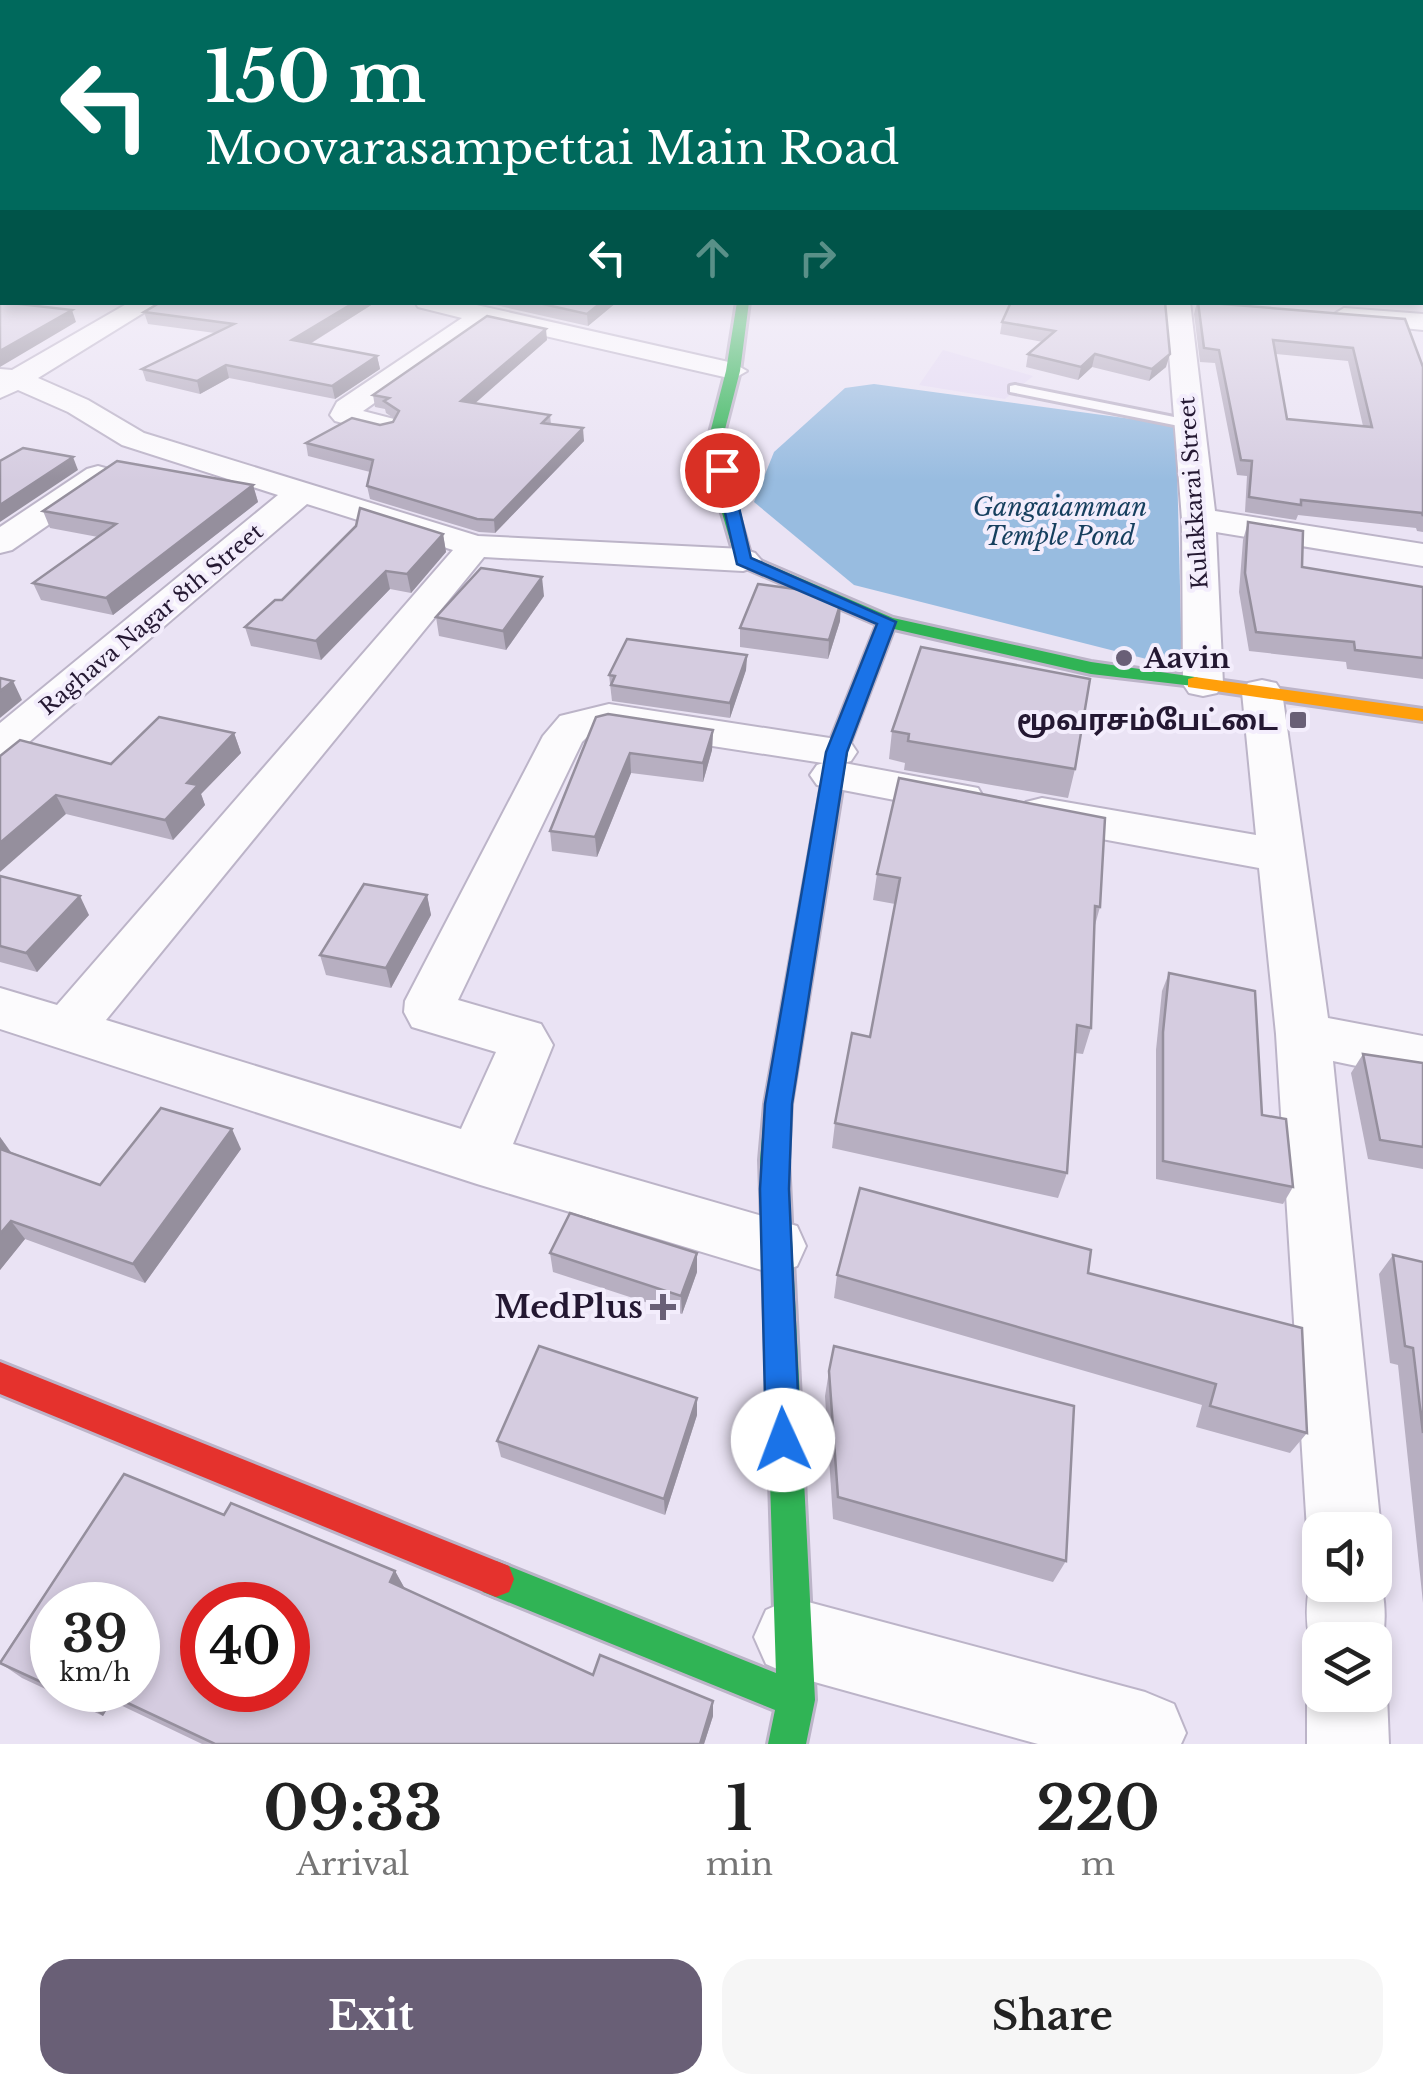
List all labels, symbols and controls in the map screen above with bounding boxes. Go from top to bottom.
text: 150 m [205,34,426,121]
icon: left [40,40,170,170]
text: Moovarasampettai Main Road [205,120,899,176]
icon: left [580,230,635,285]
icon: ahead [685,230,740,285]
icon: right [790,230,845,285]
street label: Kulakkarai Street [1173,395,1214,590]
pin [680,428,765,513]
icon: arrive [695,443,750,498]
water label: Gangaiamman Temple Pond [973,492,1147,552]
street label: Raghava Nagar 8th Street [34,518,269,721]
place label: Aavin [1143,641,1230,676]
marker: Aavin [1113,647,1135,669]
place label: மூவரசம்பேட்டை [1017,703,1278,739]
marker: மூவரசம்பேட்டை [1287,709,1309,731]
place label: MedPlus [494,1287,643,1327]
marker: MedPlus [652,1296,674,1318]
position arrow [731,1388,835,1492]
map controls [1302,1512,1392,1712]
button: sound [1302,1512,1392,1602]
speed limit sign: 40 [180,1582,310,1712]
text: 39 [62,1603,128,1666]
button: layers [1302,1622,1392,1712]
text: km/h [60,1657,130,1688]
text: 09:33 [263,1772,442,1846]
text: 1 [726,1772,752,1846]
text: 220 [1036,1772,1160,1846]
text: Arrival [296,1844,410,1884]
text: min [706,1844,773,1884]
text: m [1081,1844,1115,1884]
button: Exit [40,1959,702,2074]
button: Share [722,1959,1383,2074]

